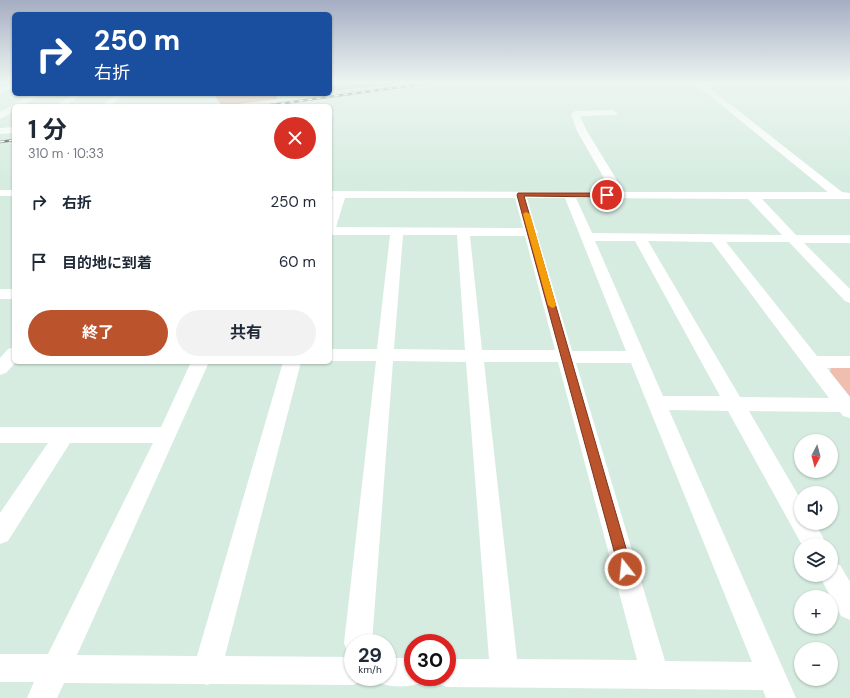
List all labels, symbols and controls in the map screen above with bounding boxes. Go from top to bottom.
text: 250 m [94,22,180,59]
icon: right [28,28,80,80]
text: 右折 [94,61,130,85]
text: 1 分 [28,114,66,145]
button: close [274,117,316,159]
text: 310 m · 10:33 [28,145,104,162]
pin [590,178,624,212]
icon: arrive [596,184,618,206]
icon: right [28,191,50,213]
text: 250 m [271,192,316,212]
text: 右折 [62,193,92,213]
icon: arrive [28,251,50,273]
text: 60 m [279,252,316,272]
text: 目的地に到着 [62,253,152,273]
button: 終了 [28,310,168,356]
button: 共有 [176,310,316,356]
north arrow [794,434,838,478]
map controls [794,434,838,686]
button: sound [794,486,838,530]
button: layers [794,538,838,582]
position arrow [604,548,646,590]
button: + [794,590,838,634]
speed limit sign: 30 [404,634,456,686]
text: 29 [358,642,382,668]
button: − [794,642,838,686]
text: km/h [358,663,382,676]

